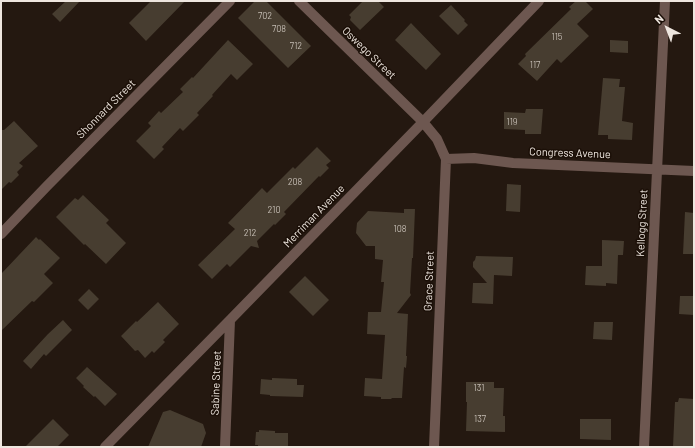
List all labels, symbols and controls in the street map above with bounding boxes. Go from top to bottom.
north arrow [647,8,687,48]
house number: 702 [258,11,272,21]
text: N [652,11,666,26]
house number: 708 [272,24,286,34]
street label: Oswego Street [339,24,399,82]
house number: 115 [552,32,562,42]
house number: 712 [290,41,302,51]
house number: 117 [530,60,540,70]
street label: Shonnard Street [74,77,138,141]
house number: 119 [506,117,518,127]
street label: Congress Avenue [529,145,611,161]
house number: 208 [288,177,302,187]
street label: Merriman Avenue [281,182,347,250]
street label: Kellogg Street [634,189,650,257]
house number: 210 [268,205,280,215]
house number: 108 [394,224,406,234]
house number: 212 [244,228,256,238]
street label: Grace Street [421,251,437,311]
street label: Sabine Street [208,350,224,416]
house number: 131 [474,383,484,393]
house number: 137 [474,414,486,424]

